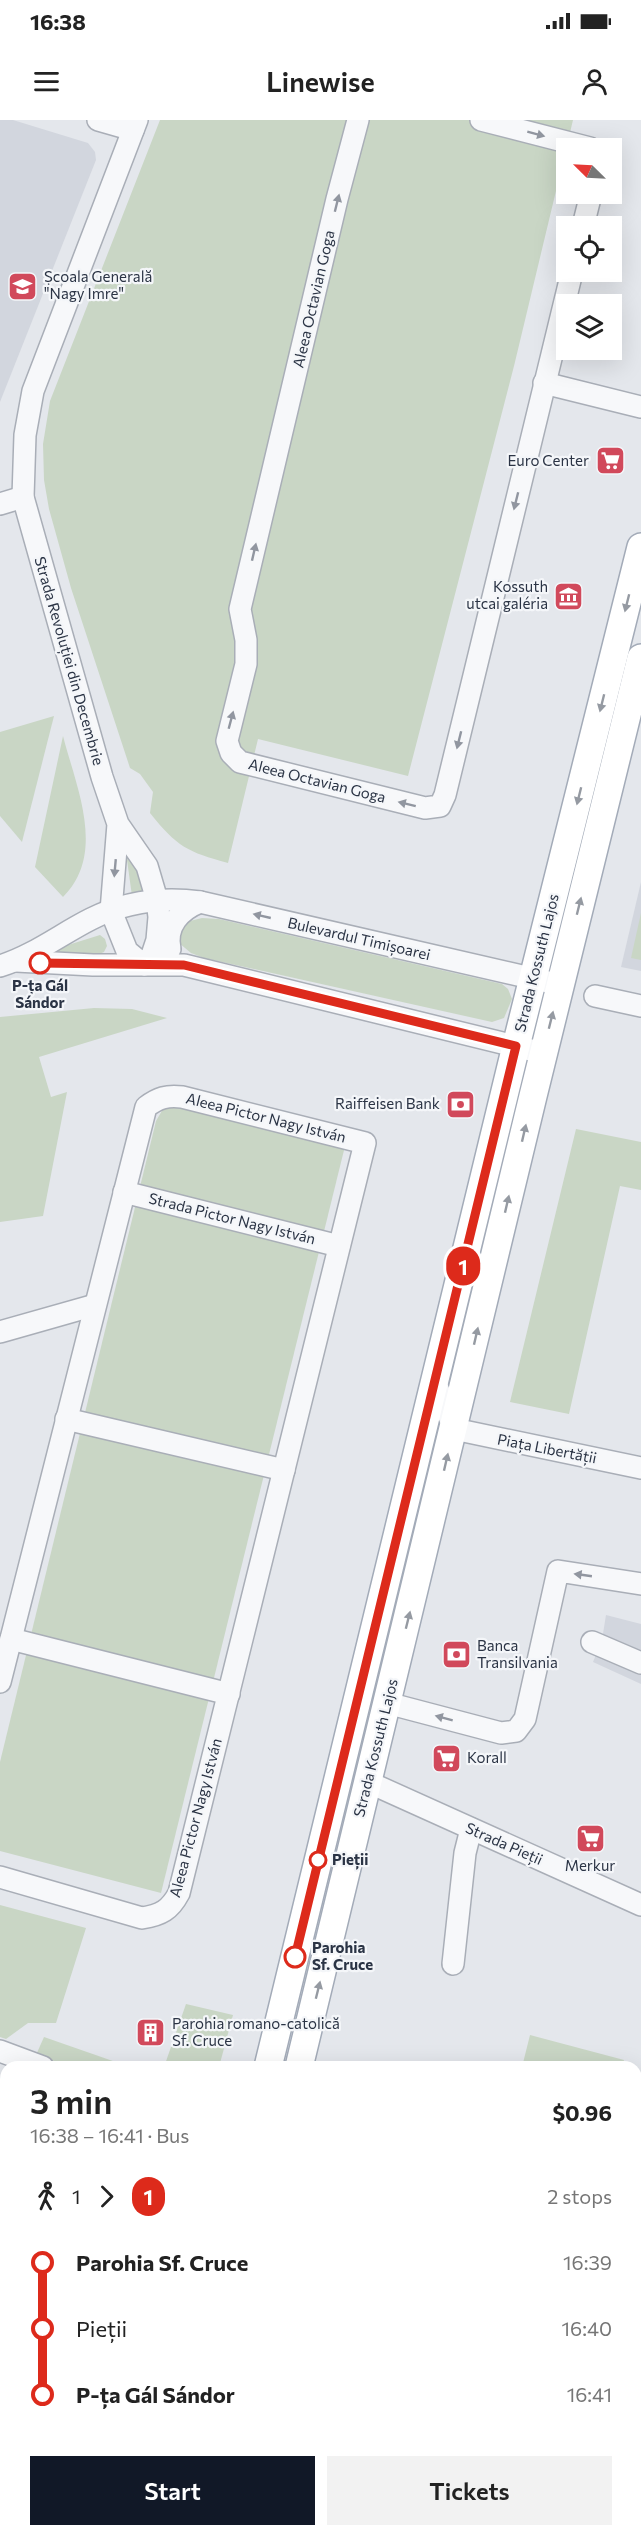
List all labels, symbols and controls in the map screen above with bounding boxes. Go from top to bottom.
text: 16:38 [30,8,86,35]
icon: menu [30,65,63,98]
text: Linewise [266,65,375,98]
icon: person [578,65,611,98]
one-way arrow [526,130,545,140]
north arrow [556,138,622,204]
map controls [556,138,622,360]
one-way arrow [332,193,342,212]
button: locate [556,216,622,282]
street label: Aleea Octavian Goga [288,228,338,369]
place label: Școala Generală "Nagy Imre" [44,267,152,302]
school or university icon: Școala Generală "Nagy Imre" [7,270,39,302]
button: layers [556,294,622,360]
supermarket icon: Euro Center [594,445,626,477]
place label: Euro Center [507,451,589,469]
one-way arrow [511,492,520,511]
one-way arrow [249,543,259,561]
street label: Strada Revoluției din Decembrie [30,554,108,768]
place label: Kossuth utcai galéria [466,577,548,612]
museum icon: Kossuth utcai galéria [553,580,585,612]
one-way arrow [621,594,631,613]
one-way arrow [597,694,607,712]
one-way arrow [226,711,236,730]
one-way arrow [453,731,463,749]
street label: Aleea Octavian Goga [247,754,388,806]
one-way arrow [573,787,583,805]
one-way arrow [398,798,416,808]
one-way arrow [110,858,120,877]
street label: Strada Kossuth Lajos [510,892,562,1034]
one-way arrow [575,897,585,915]
one-way arrow [253,911,271,921]
street label: Bulevardul Timișoarei [286,913,432,965]
marker: P-ța Gál Sándor [29,952,51,974]
place label: P-ța Gál Sándor [12,976,68,1011]
one-way arrow [547,1011,557,1029]
street label: Aleea Pictor Nagy István [184,1088,348,1146]
bank icon: Raiffeisen Bank [445,1088,477,1120]
place label: Raiffeisen Bank [335,1094,440,1112]
one-way arrow [520,1123,529,1142]
street label: Strada Pictor Nagy István [147,1189,318,1247]
one-way arrow [503,1194,512,1213]
line badge: 1 [444,1246,482,1286]
text: 1 [458,1254,468,1279]
one-way arrow [472,1326,481,1345]
street label: Piața Libertății [496,1430,598,1468]
one-way arrow [441,1453,451,1472]
one-way arrow [574,1571,593,1580]
one-way arrow [403,1610,413,1629]
place label: Banca Transilvania [477,1636,558,1671]
bank icon: Banca Transilvania [440,1639,472,1671]
street label: Strada Kossuth Lajos [349,1677,401,1819]
one-way arrow [435,1713,453,1723]
street label: Aleea Pictor Nagy István [165,1736,225,1899]
supermarket icon: Korall [430,1742,462,1774]
place label: Korall [467,1748,507,1766]
street label: Strada Pieții [462,1818,546,1870]
supermarket icon: Merkur [574,1823,606,1855]
place label: Pieții [332,1850,368,1870]
marker: Pieții [309,1851,327,1869]
place label: Merkur [565,1856,615,1874]
place label: Parohia Sf. Cruce [312,1938,373,1973]
marker: Parohia Sf. Cruce [284,1946,306,1968]
one-way arrow [313,1981,323,1999]
place label: Parohia romano-catolică Sf. Cruce [172,2014,340,2049]
building icon: Parohia romano-catolică Sf. Cruce [135,2017,167,2049]
text: 3 min [30,2080,112,2121]
text: $0.96 [552,2099,612,2126]
text: 16:38 – 16:41 · Bus [30,2123,189,2147]
icon: walk [30,2180,63,2213]
icon: forward [90,2180,123,2213]
text: 1 [72,2184,81,2208]
text: 1 [144,2184,153,2209]
text: 2 stops [547,2184,612,2208]
text: Parohia Sf. Cruce [76,2249,248,2276]
text: 16:39 [563,2250,612,2274]
text: Pieții [76,2315,127,2342]
text: 16:40 [562,2316,612,2340]
text: P-ța Gál Sándor [76,2381,235,2408]
text: 16:41 [567,2382,612,2406]
button: Start [30,2456,315,2525]
button: Tickets [327,2456,612,2525]

